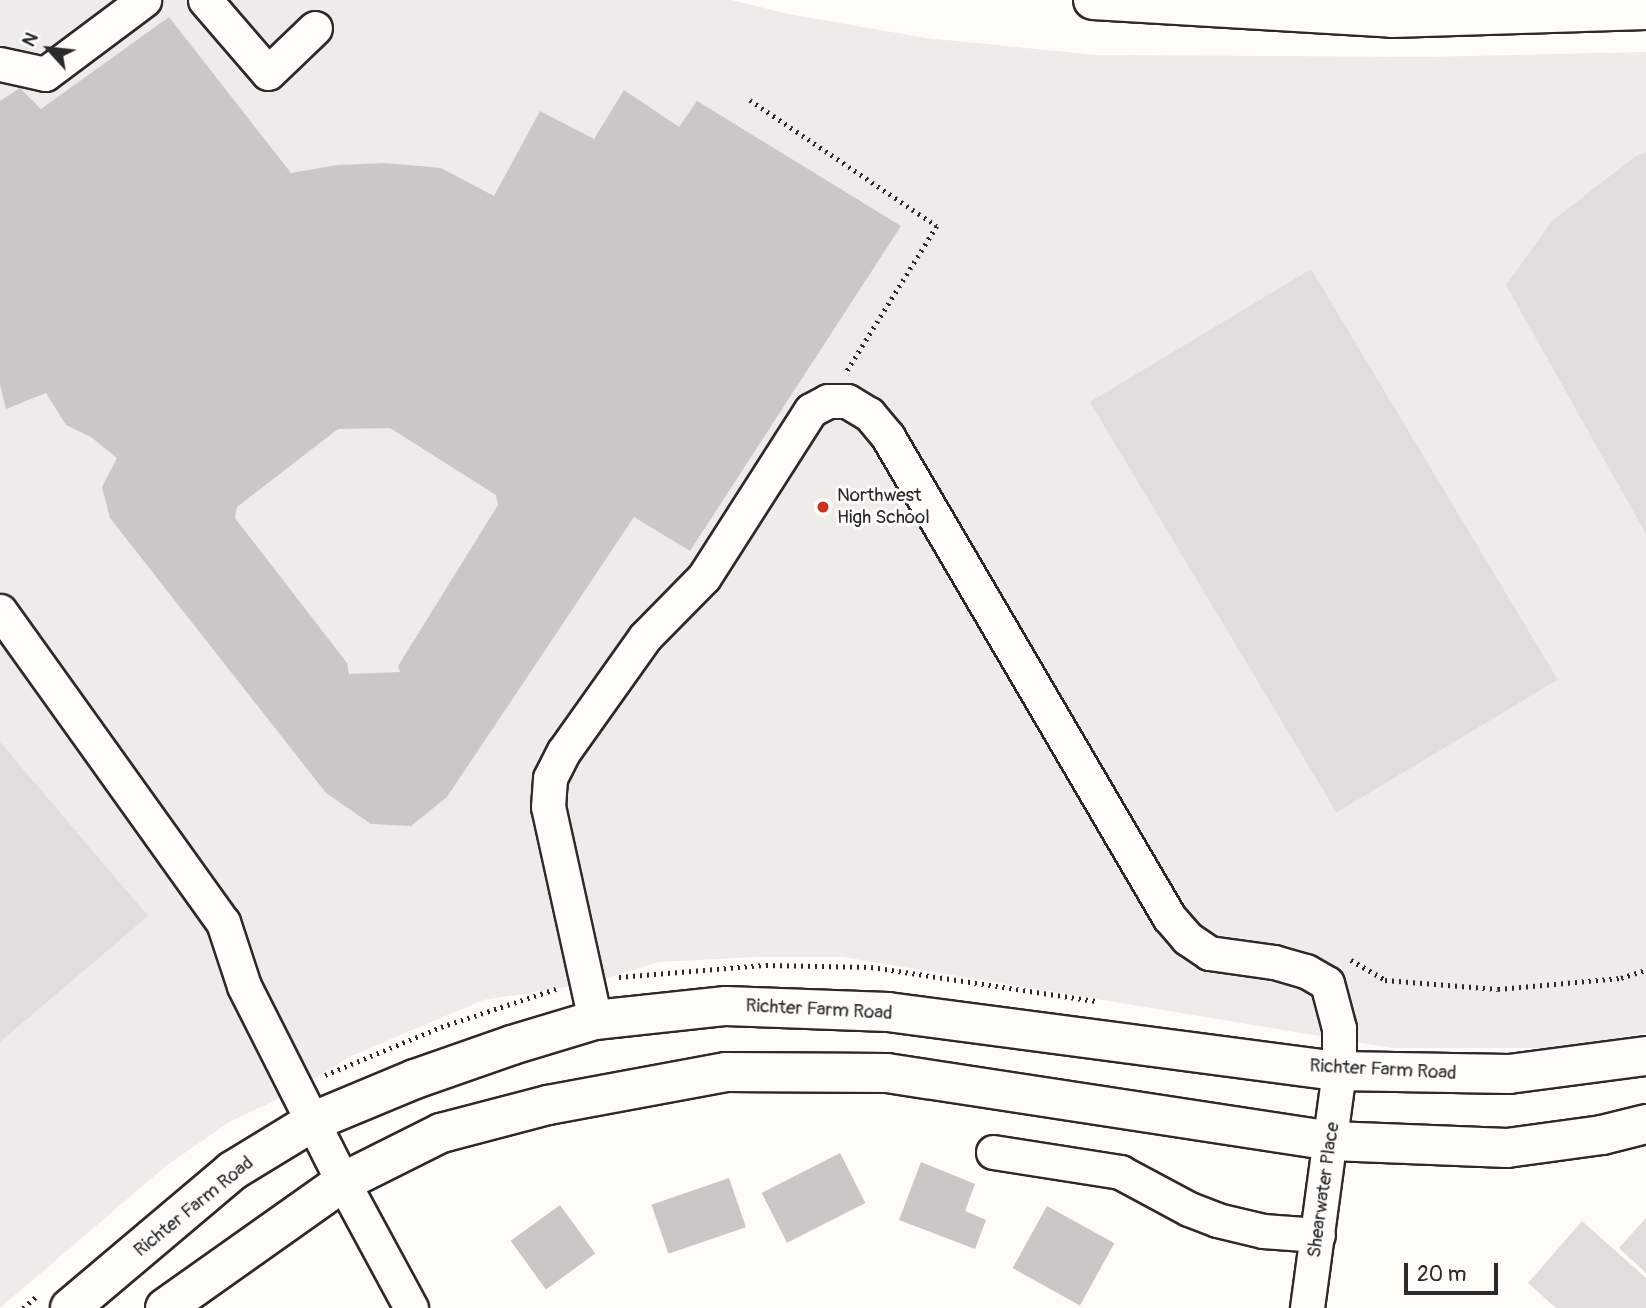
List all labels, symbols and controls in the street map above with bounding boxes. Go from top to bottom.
north arrow [14,14,84,84]
text: N [17,28,44,51]
place label: Northwest High School [837,485,930,529]
marker: Northwest High School [815,499,831,515]
street label: Richter Farm Road [745,995,893,1025]
street label: Richter Farm Road [1309,1055,1457,1085]
street label: Shearwater Place [1303,1121,1345,1259]
street label: Richter Farm Road [130,1152,258,1262]
scale bar [1408,1248,1502,1292]
text: 20 m [1417,1261,1466,1288]

